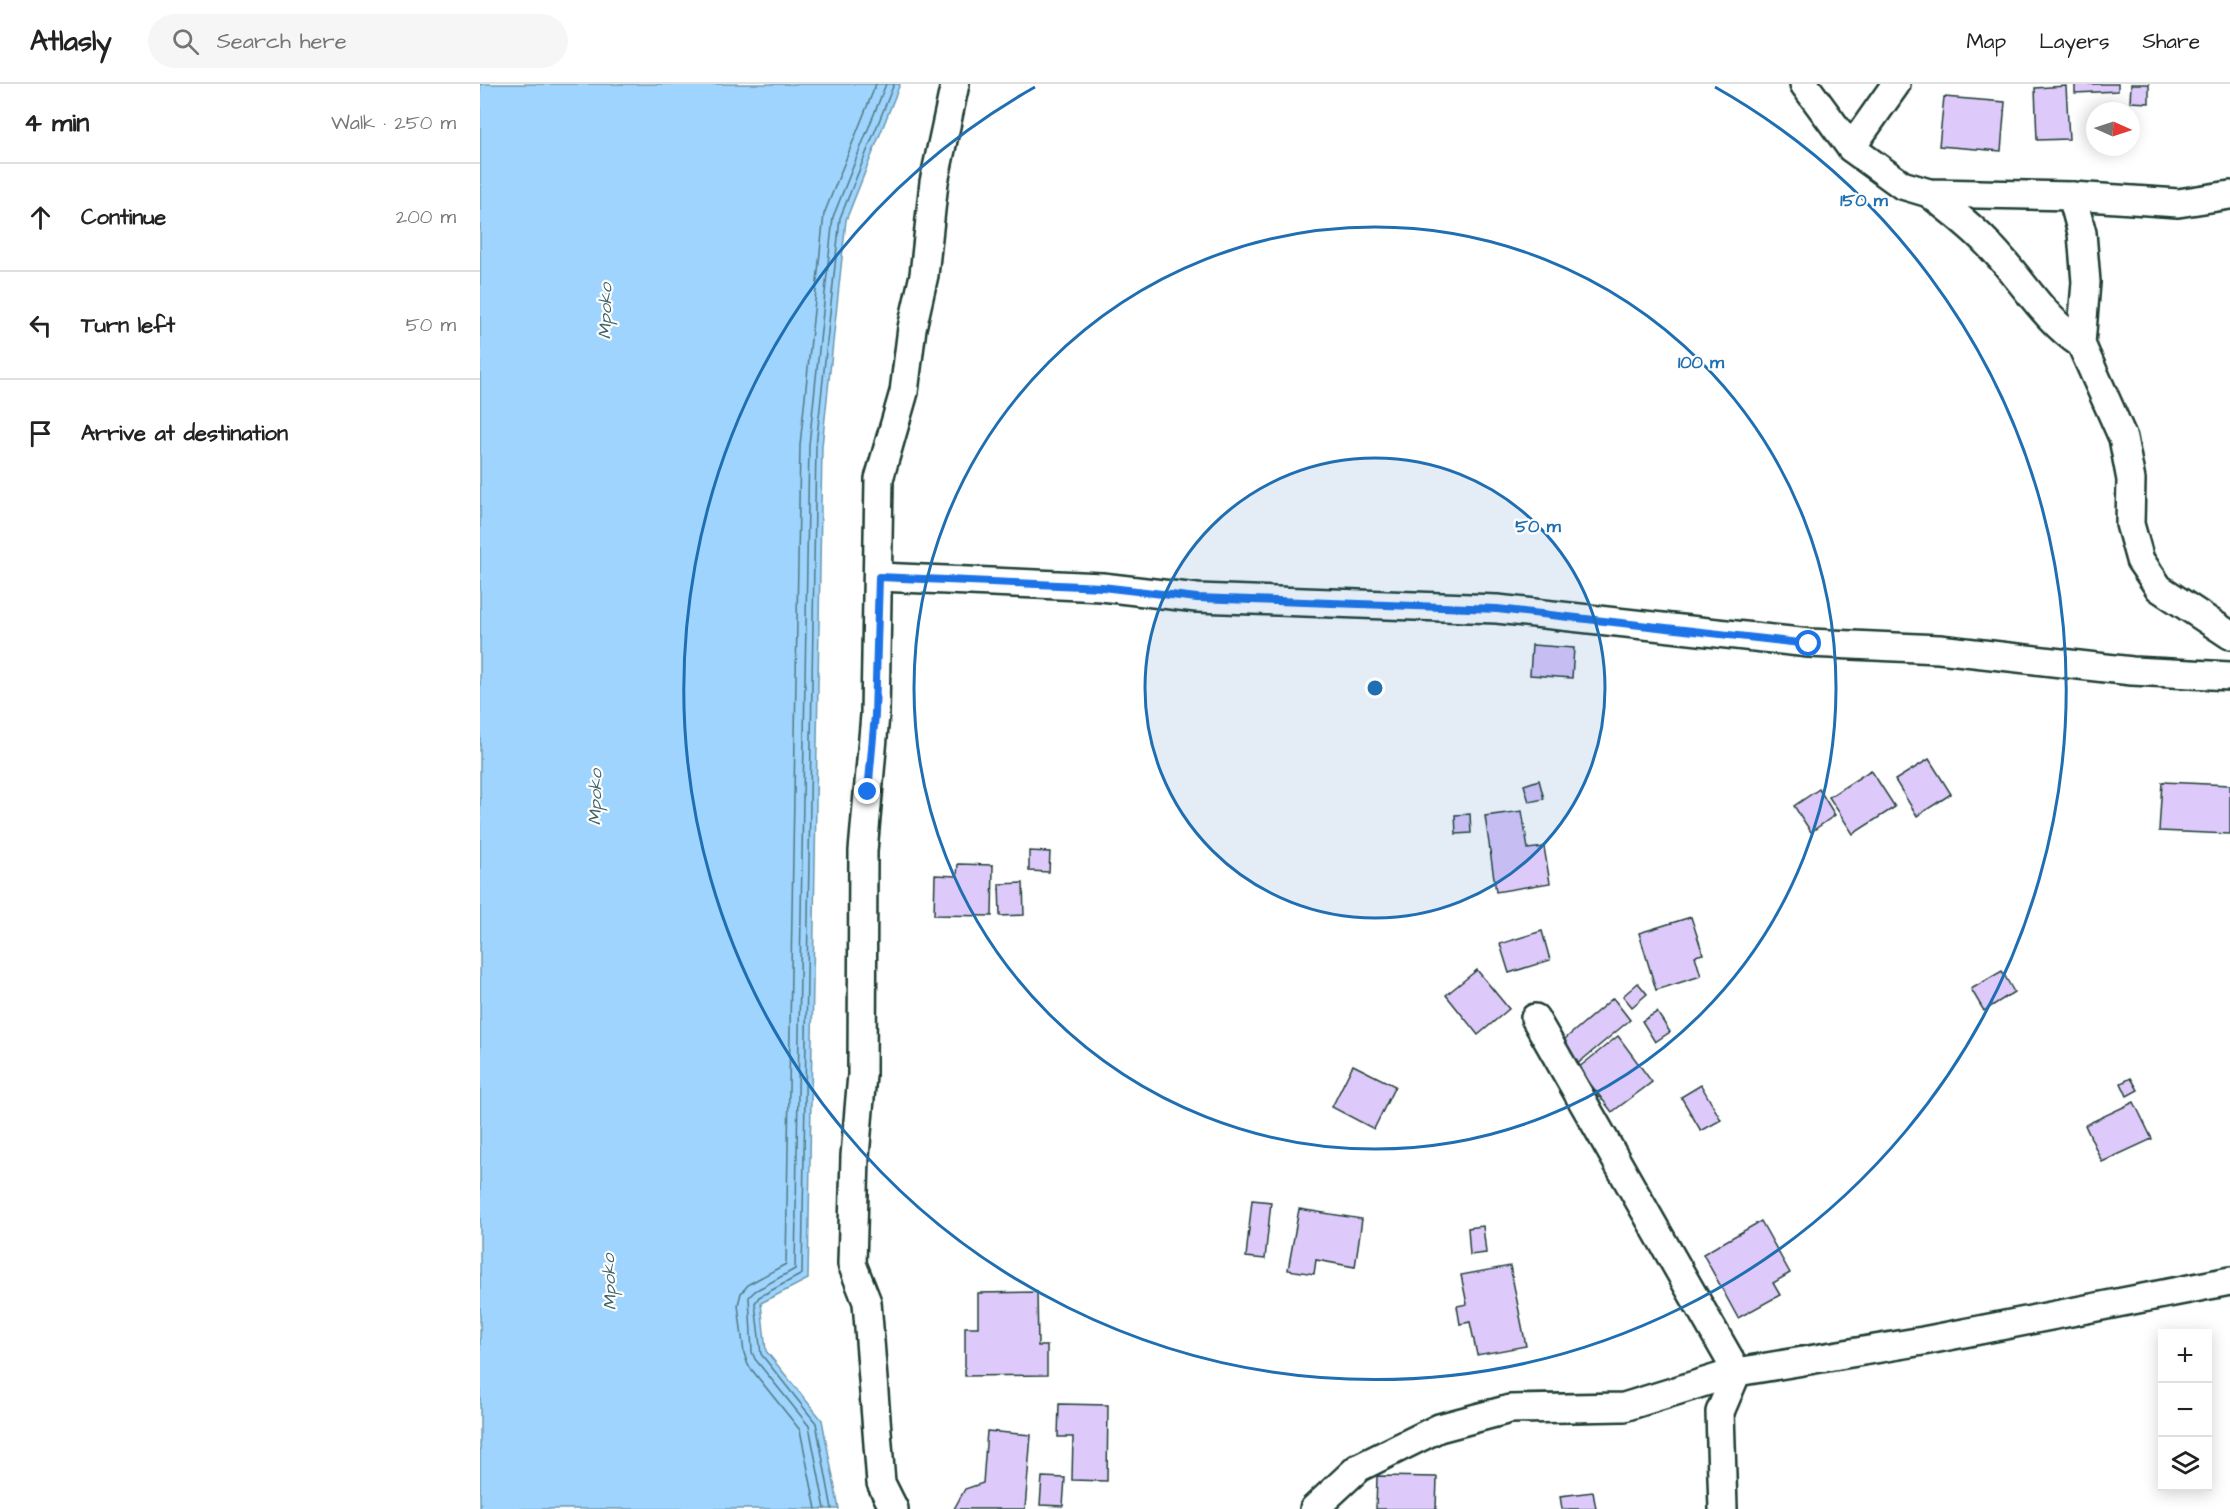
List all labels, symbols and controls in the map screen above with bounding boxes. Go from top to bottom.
search box [148,14,568,68]
text: Atlasly [30,22,112,61]
icon: search [169,25,202,58]
text: Search here [217,26,347,57]
text: Map [1966,27,2006,56]
text: Layers [2039,27,2109,56]
text: Share [2142,27,2200,56]
north arrow [2086,102,2140,156]
text: 4 min [24,105,89,141]
text: Walk · 250 m [331,109,456,137]
text: 150 m [1840,188,1889,213]
icon: ahead [24,201,57,234]
text: Continue [81,202,166,233]
text: 200 m [396,203,456,231]
water label: Mpoko [593,281,619,339]
icon: left [24,309,57,342]
text: Turn left [81,310,175,341]
text: 50 m [406,311,456,339]
text: 100 m [1678,350,1725,375]
icon: arrive [24,417,57,450]
text: Arrive at destination [81,418,288,449]
text: 50 m [1515,514,1562,539]
route start [1795,630,1821,656]
centre of rings [1365,678,1385,698]
water label: Mpoko [583,767,609,825]
route end [854,778,880,804]
water label: Mpoko [596,1252,623,1311]
map controls [2158,1329,2212,1491]
button: + [2158,1329,2212,1383]
button: − [2158,1383,2212,1437]
button: layers [2158,1437,2212,1491]

